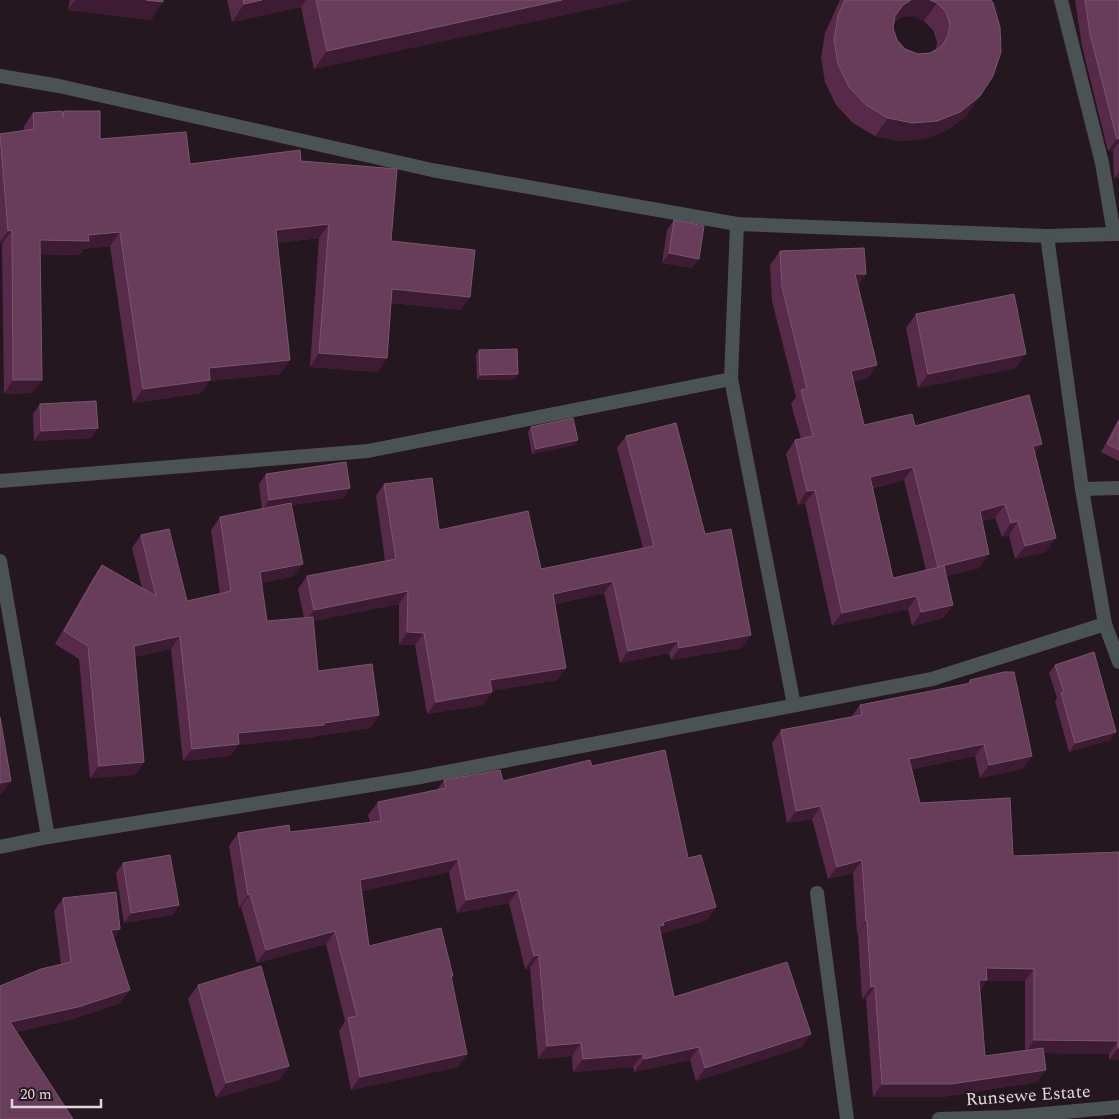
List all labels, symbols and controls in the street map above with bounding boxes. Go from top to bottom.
scale bar [12,1076,101,1108]
street label: Runsewe Estate [965,1078,1091,1113]
text: 20 m [20,1083,52,1106]

